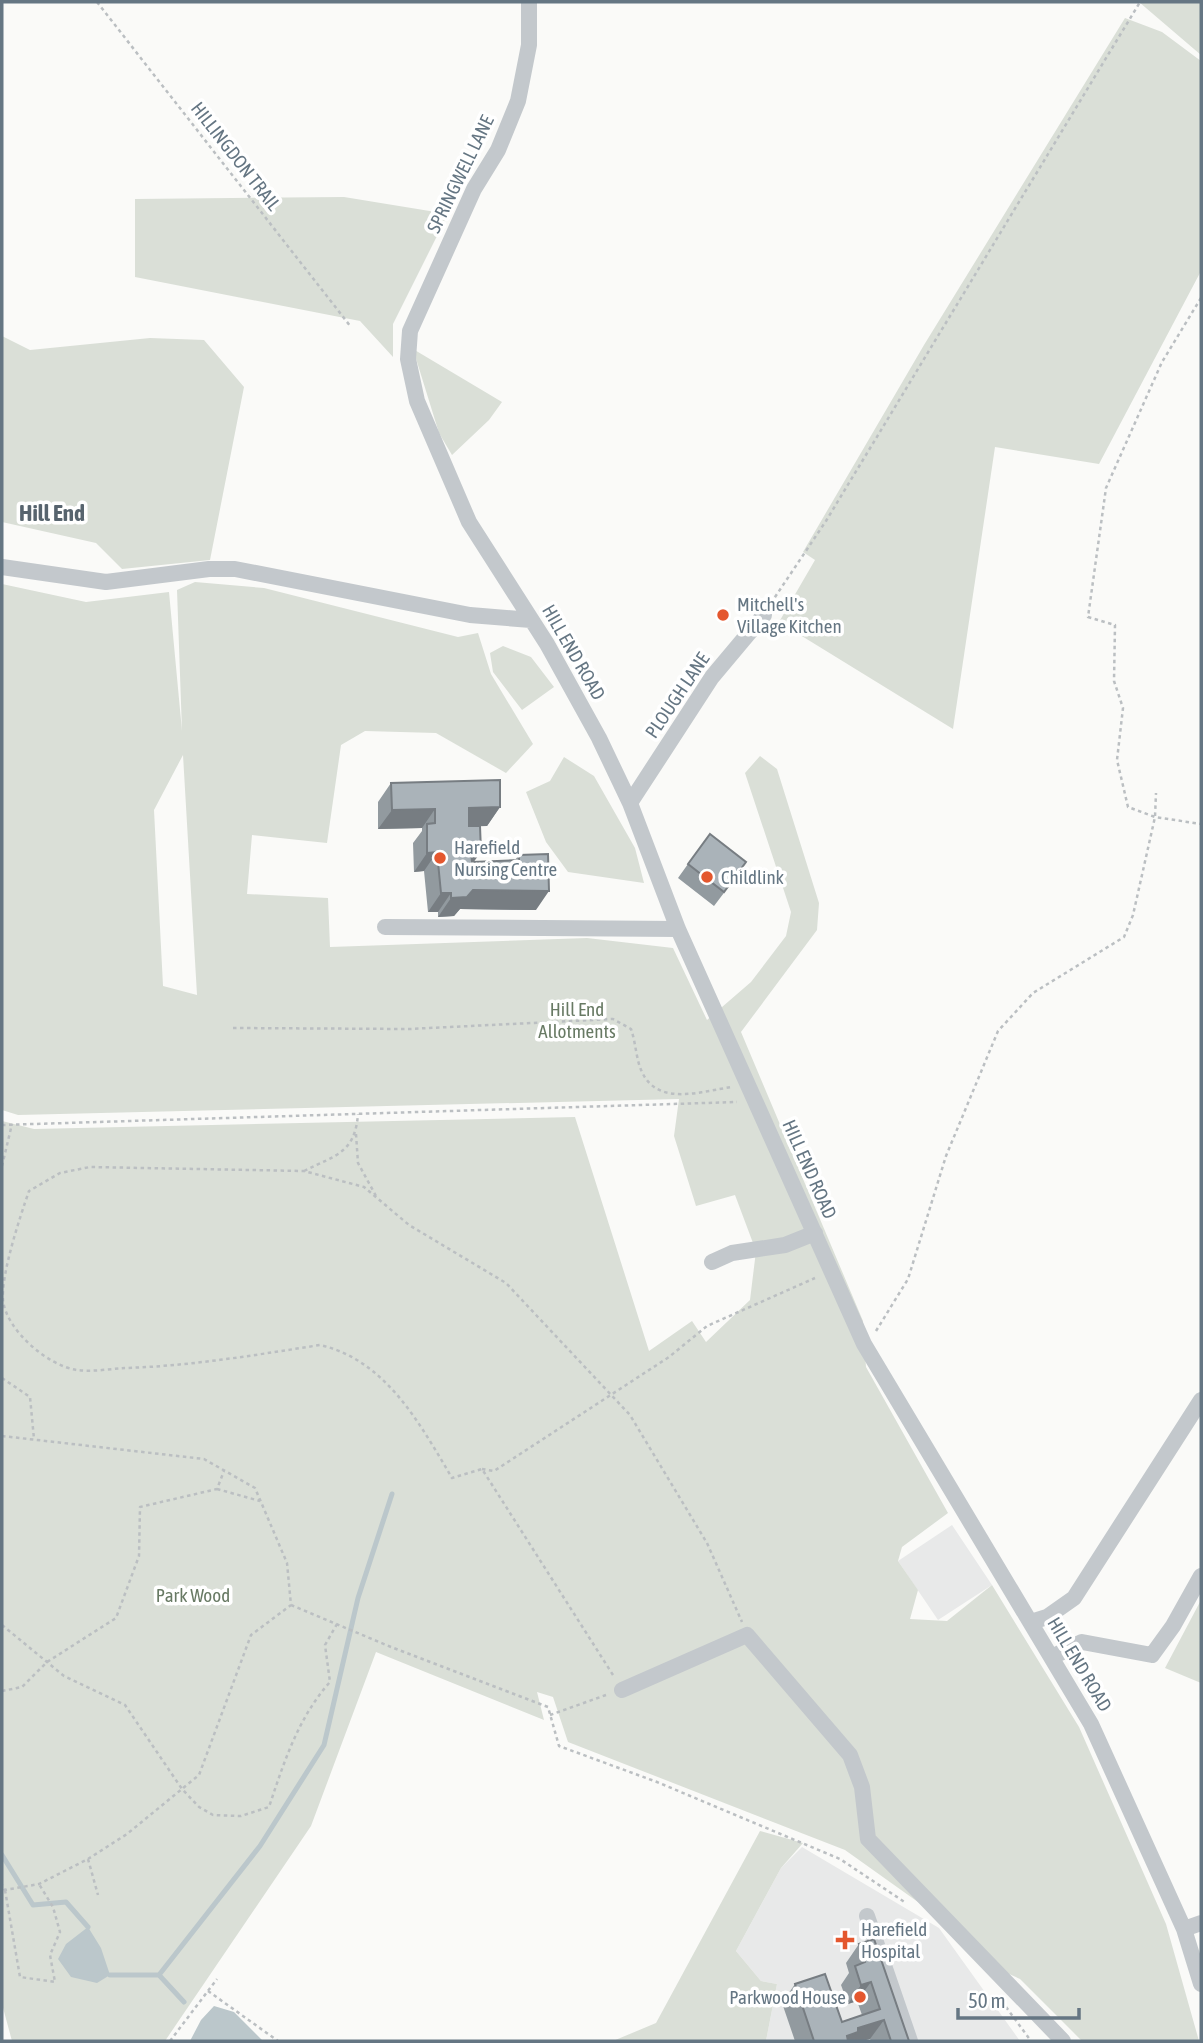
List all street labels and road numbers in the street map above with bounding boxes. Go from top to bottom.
street label: HILLINGDON TRAIL [187,97,286,215]
street label: SPRINGWELL LANE [422,112,498,236]
street label: HILL END ROAD [538,601,610,703]
street label: PLOUGH LANE [640,648,714,742]
street label: HILL END ROAD [778,1116,842,1222]
street label: HILL END ROAD [1043,1613,1117,1715]

